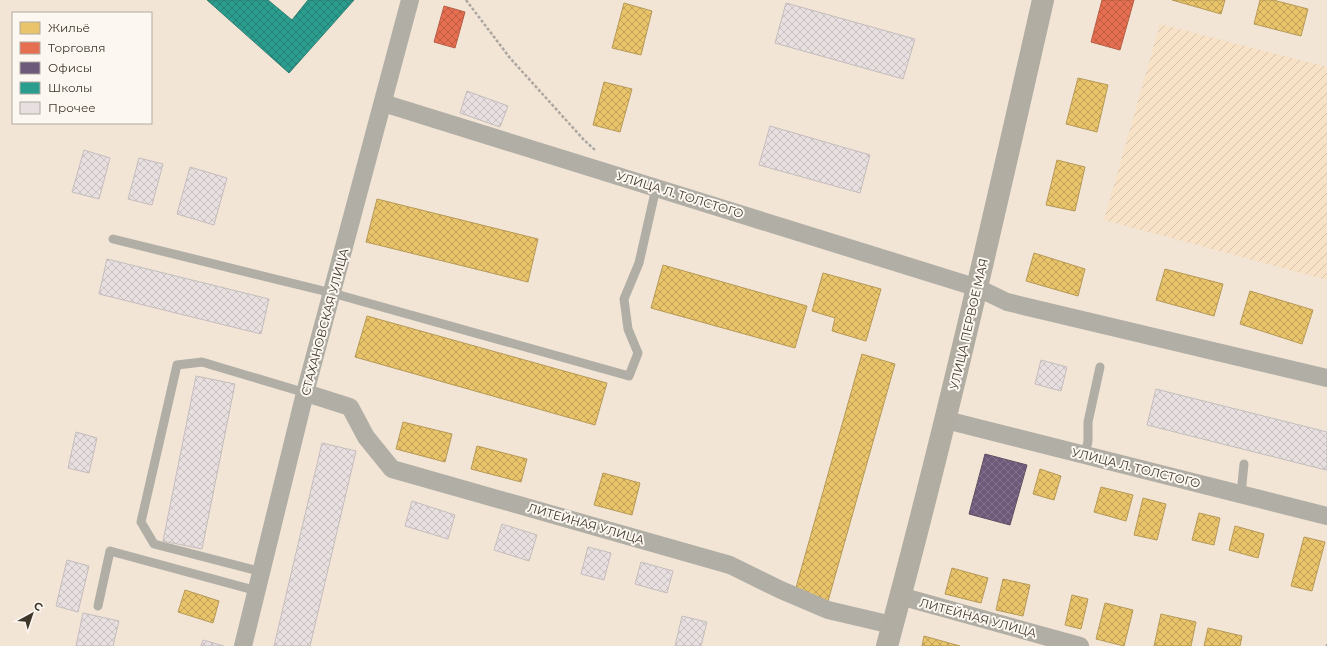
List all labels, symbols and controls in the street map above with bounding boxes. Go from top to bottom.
legend [12,12,152,124]
text: Жильё [48,20,90,35]
text: Торговля [48,40,105,55]
text: Офисы [48,60,92,75]
text: Школы [48,80,93,95]
text: Прочее [48,100,96,115]
street label: УЛИЦА Л. ТОЛСТОГО [615,168,746,221]
street label: СТАХАНОВСКАЯ УЛИЦА [298,246,351,397]
street label: УЛИЦА ПЕРВОЕ МАЯ [946,257,991,391]
street label: УЛИЦА Л. ТОЛСТОГО [1070,444,1202,491]
street label: ЛИТЕЙНАЯ УЛИЦА [526,500,646,547]
north arrow [12,594,52,634]
street label: ЛИТЕЙНАЯ УЛИЦА [918,595,1038,640]
text: С [31,598,46,614]

